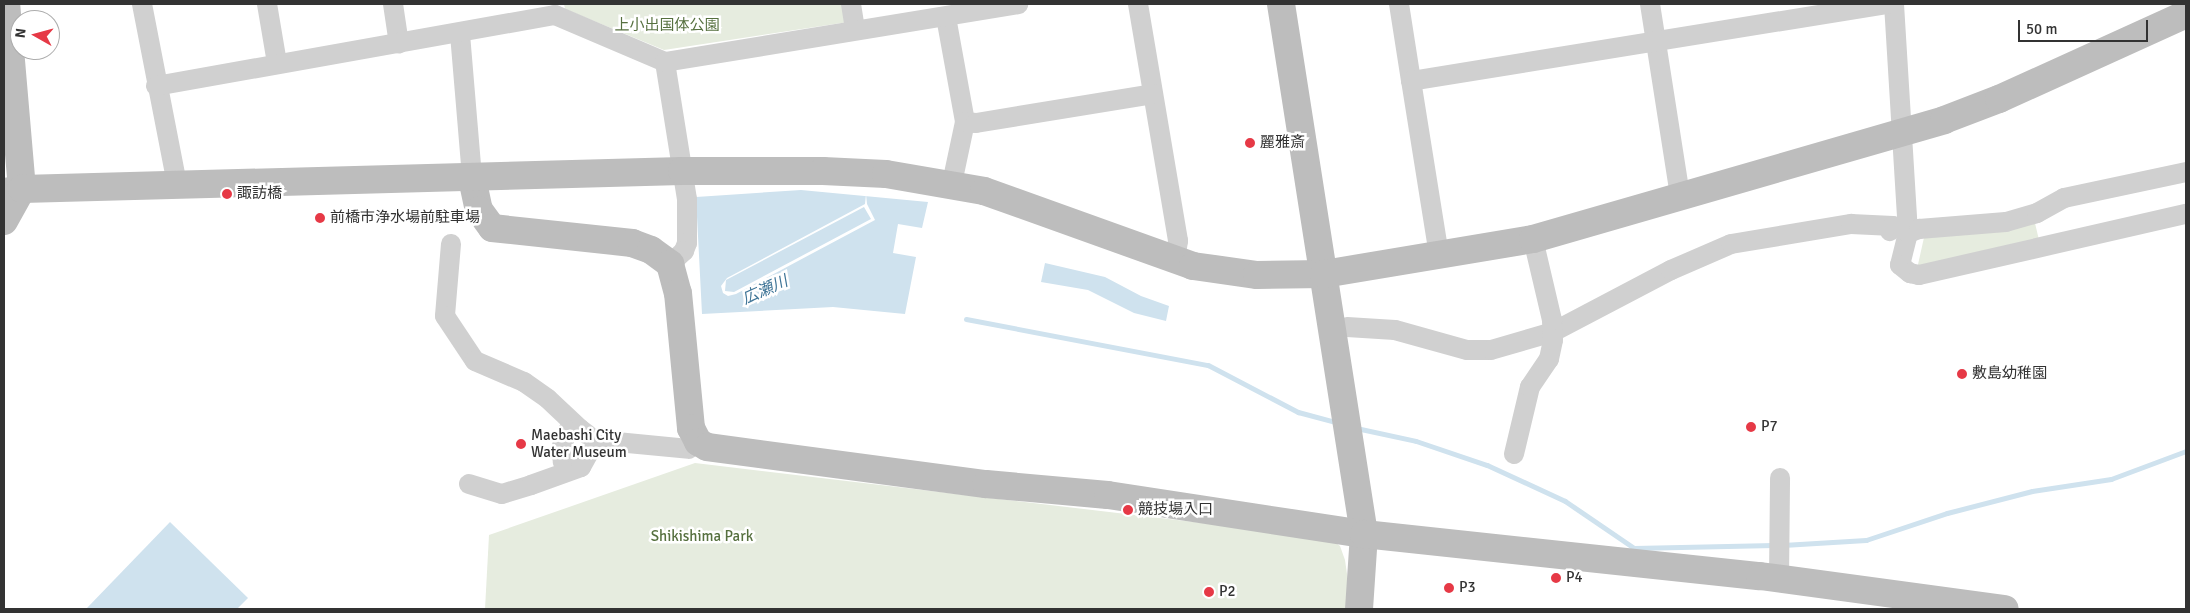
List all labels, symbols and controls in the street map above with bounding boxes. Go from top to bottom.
north arrow [10,10,60,60]
scale bar [2020,10,2150,42]
park label: 上小出国体公園 [615,17,719,35]
text: 50 m [2026,20,2057,38]
text: N [12,27,30,39]
place label: 麗雅斎 [1260,134,1305,152]
marker: 麗雅斎 [1244,137,1256,149]
place label: 諏訪橋 [237,185,282,203]
marker: 諏訪橋 [221,188,233,200]
place label: 前橋市浄水場前駐車場 [330,209,480,227]
marker: 前橋市浄水場前駐車場 [314,212,326,224]
water label: 広瀬川 [739,271,791,309]
place label: 敷島幼稚園 [1972,365,2047,383]
marker: 敷島幼稚園 [1956,368,1968,380]
place label: P7 [1761,418,1778,436]
marker: P7 [1745,421,1757,433]
place label: Maebashi City Water Museum [531,426,627,461]
marker: Maebashi City Water Museum [515,438,527,450]
place label: 競技場入口 [1138,501,1213,519]
marker: 競技場入口 [1122,504,1134,516]
park label: Shikishima Park [651,528,753,546]
place label: P4 [1566,569,1583,587]
marker: P4 [1550,572,1562,584]
place label: P3 [1459,579,1476,597]
marker: P3 [1443,582,1455,594]
place label: P2 [1219,583,1236,601]
marker: P2 [1203,586,1215,598]

